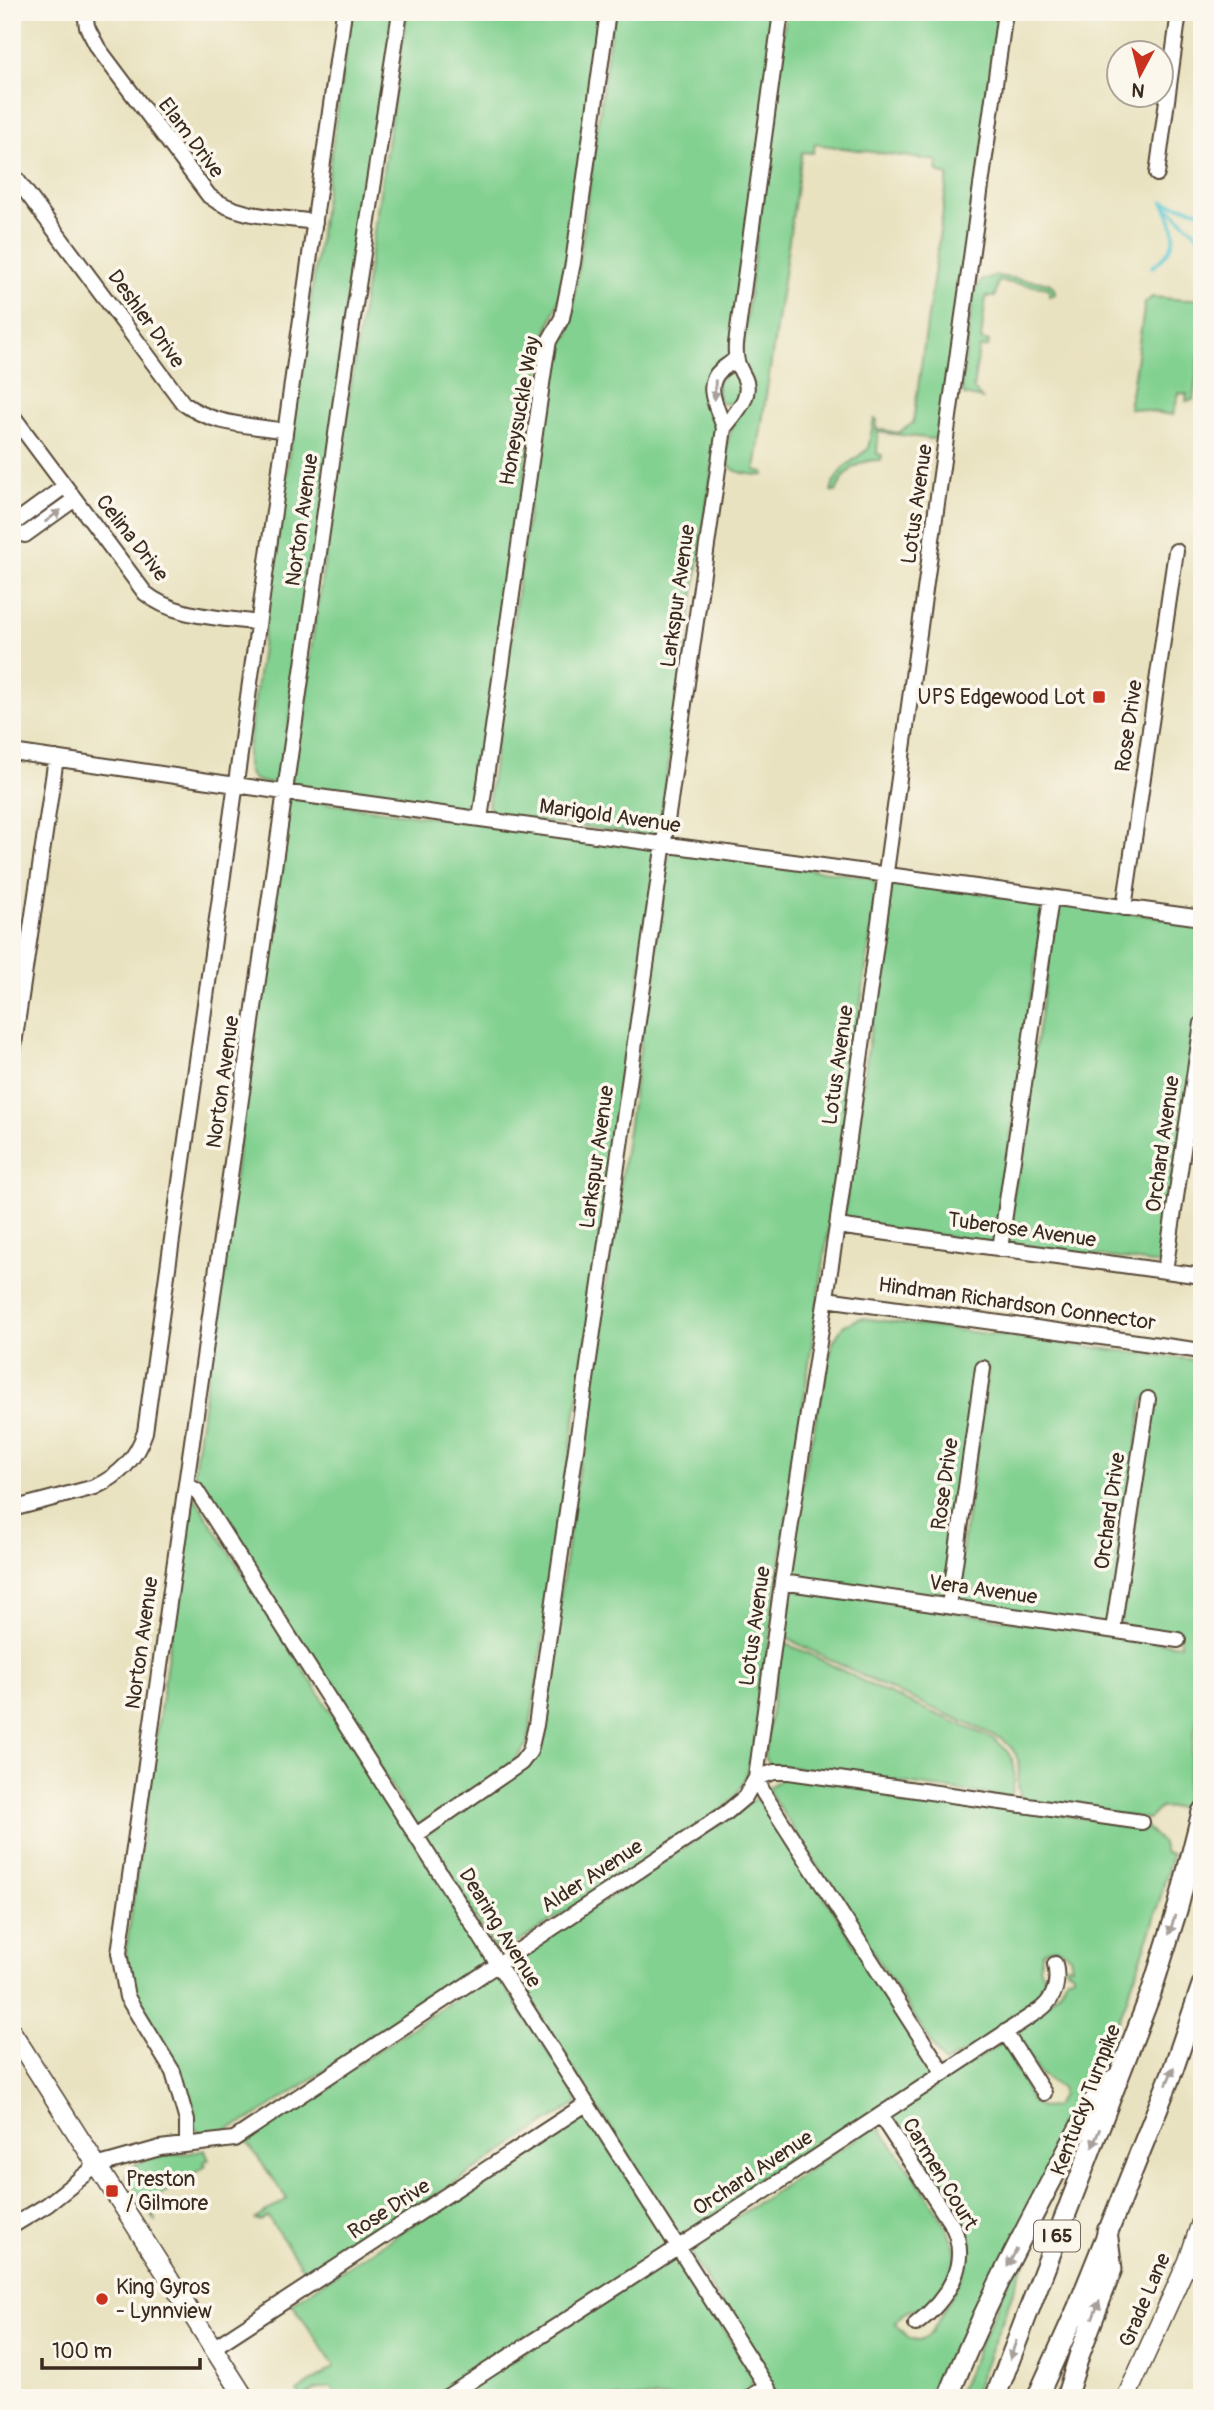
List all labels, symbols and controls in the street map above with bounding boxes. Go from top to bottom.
north arrow [1106,38,1176,108]
text: N [1130,77,1146,103]
street label: Elam Drive [152,92,230,184]
street label: Deshler Drive [101,265,191,374]
street label: Honeysuckle Way [494,334,546,488]
one-way arrow [709,379,720,401]
street label: Lotus Avenue [895,442,939,566]
street label: Norton Avenue [279,451,325,588]
street label: Celina Drive [90,489,175,587]
one-way arrow [44,509,62,523]
street label: Larkspur Avenue [655,522,702,669]
street label: Rose Drive [1109,678,1149,774]
place label: UPS Edgewood Lot [918,684,1086,711]
marker: UPS Edgewood Lot [1091,689,1107,705]
street label: Marigold Avenue [538,793,683,839]
street label: Lotus Avenue [816,1003,860,1127]
street label: Norton Avenue [200,1013,246,1150]
street label: Orchard Avenue [1140,1073,1186,1214]
street label: Larkspur Avenue [574,1083,621,1230]
street label: Tuberose Avenue [946,1206,1099,1254]
street label: Hindman Richardson Connector [877,1271,1158,1337]
street label: Rose Drive [925,1436,965,1532]
street label: Orchard Drive [1088,1450,1132,1571]
street label: Lotus Avenue [733,1564,777,1688]
street label: Vera Avenue [927,1569,1040,1611]
street label: Norton Avenue [119,1574,165,1711]
street label: Alder Avenue [536,1833,649,1919]
street label: Dearing Avenue [453,1863,548,1993]
one-way arrow [1167,1915,1177,1936]
street label: Kentucky Turnpike [1045,2020,1127,2180]
one-way arrow [1164,2066,1176,2086]
street label: Carmen Court [896,2113,984,2235]
street label: Orchard Avenue [688,2124,819,2222]
one-way arrow [1091,2127,1102,2148]
place label: Preston / Gilmore [126,2166,209,2217]
street label: Rose Drive [343,2172,436,2246]
marker: Preston / Gilmore [104,2183,120,2199]
road number: I 65 [1034,2220,1080,2252]
one-way arrow [1006,2248,1017,2268]
street label: Grade Lane [1113,2248,1177,2351]
place label: King Gyros - Lynnview [116,2274,212,2325]
marker: King Gyros - Lynnview [94,2291,110,2307]
one-way arrow [1091,2299,1102,2320]
scale bar [42,2326,200,2370]
text: 100 m [52,2338,112,2365]
one-way arrow [1007,2339,1018,2360]

